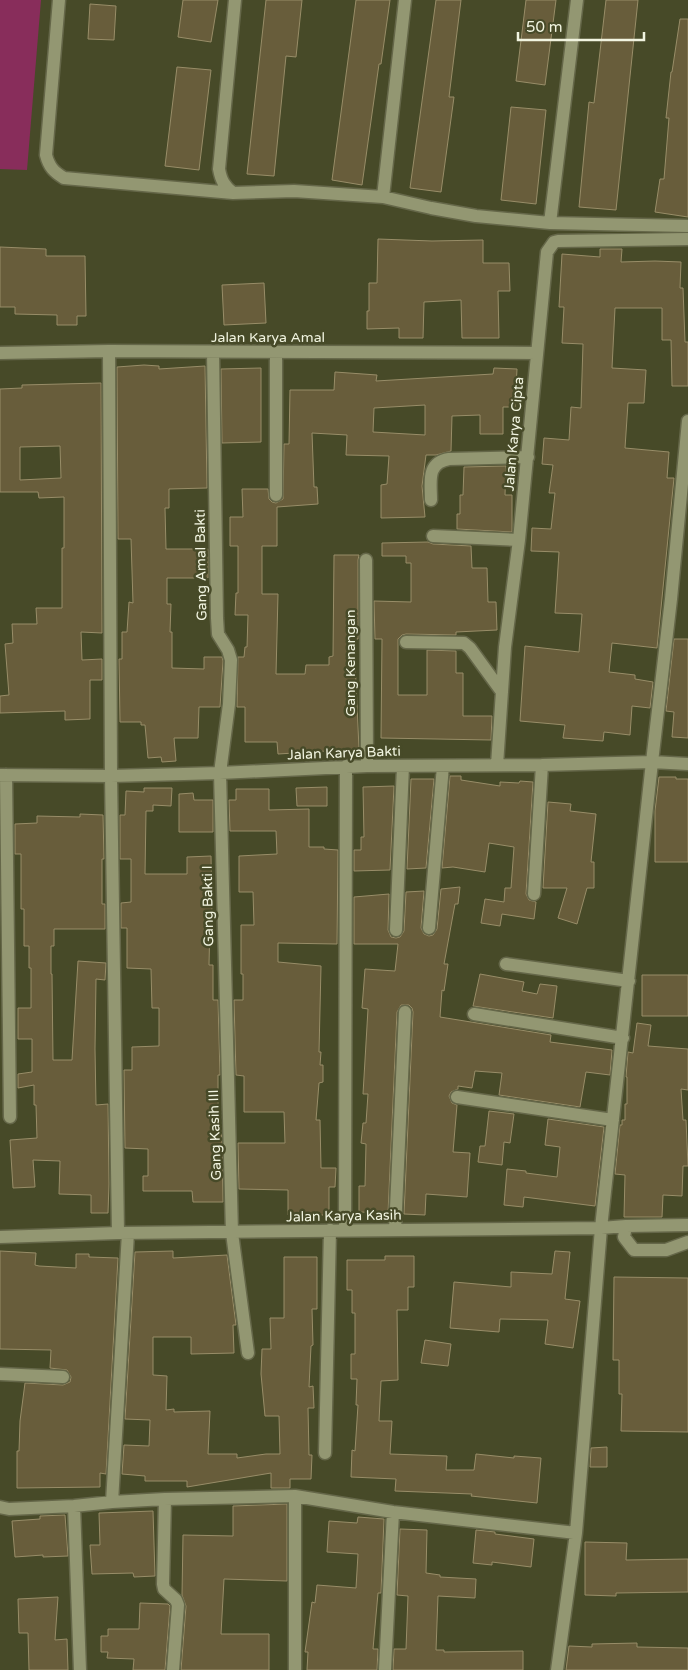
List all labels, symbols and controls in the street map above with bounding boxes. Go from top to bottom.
scale bar [518,10,644,42]
text: 50 m [526,18,563,36]
street label: Jalan Karya Amal [211,329,325,346]
street label: Jalan Karya Cipta [501,376,527,492]
street label: Gang Amal Bakti [192,509,210,621]
street label: Gang Kenangan [342,610,359,716]
street label: Jalan Karya Bakti [287,743,401,763]
street label: Gang Bakti I [199,865,217,947]
street label: Gang Kasih III [205,1089,225,1181]
street label: Jalan Karya Kasih [286,1206,402,1226]

